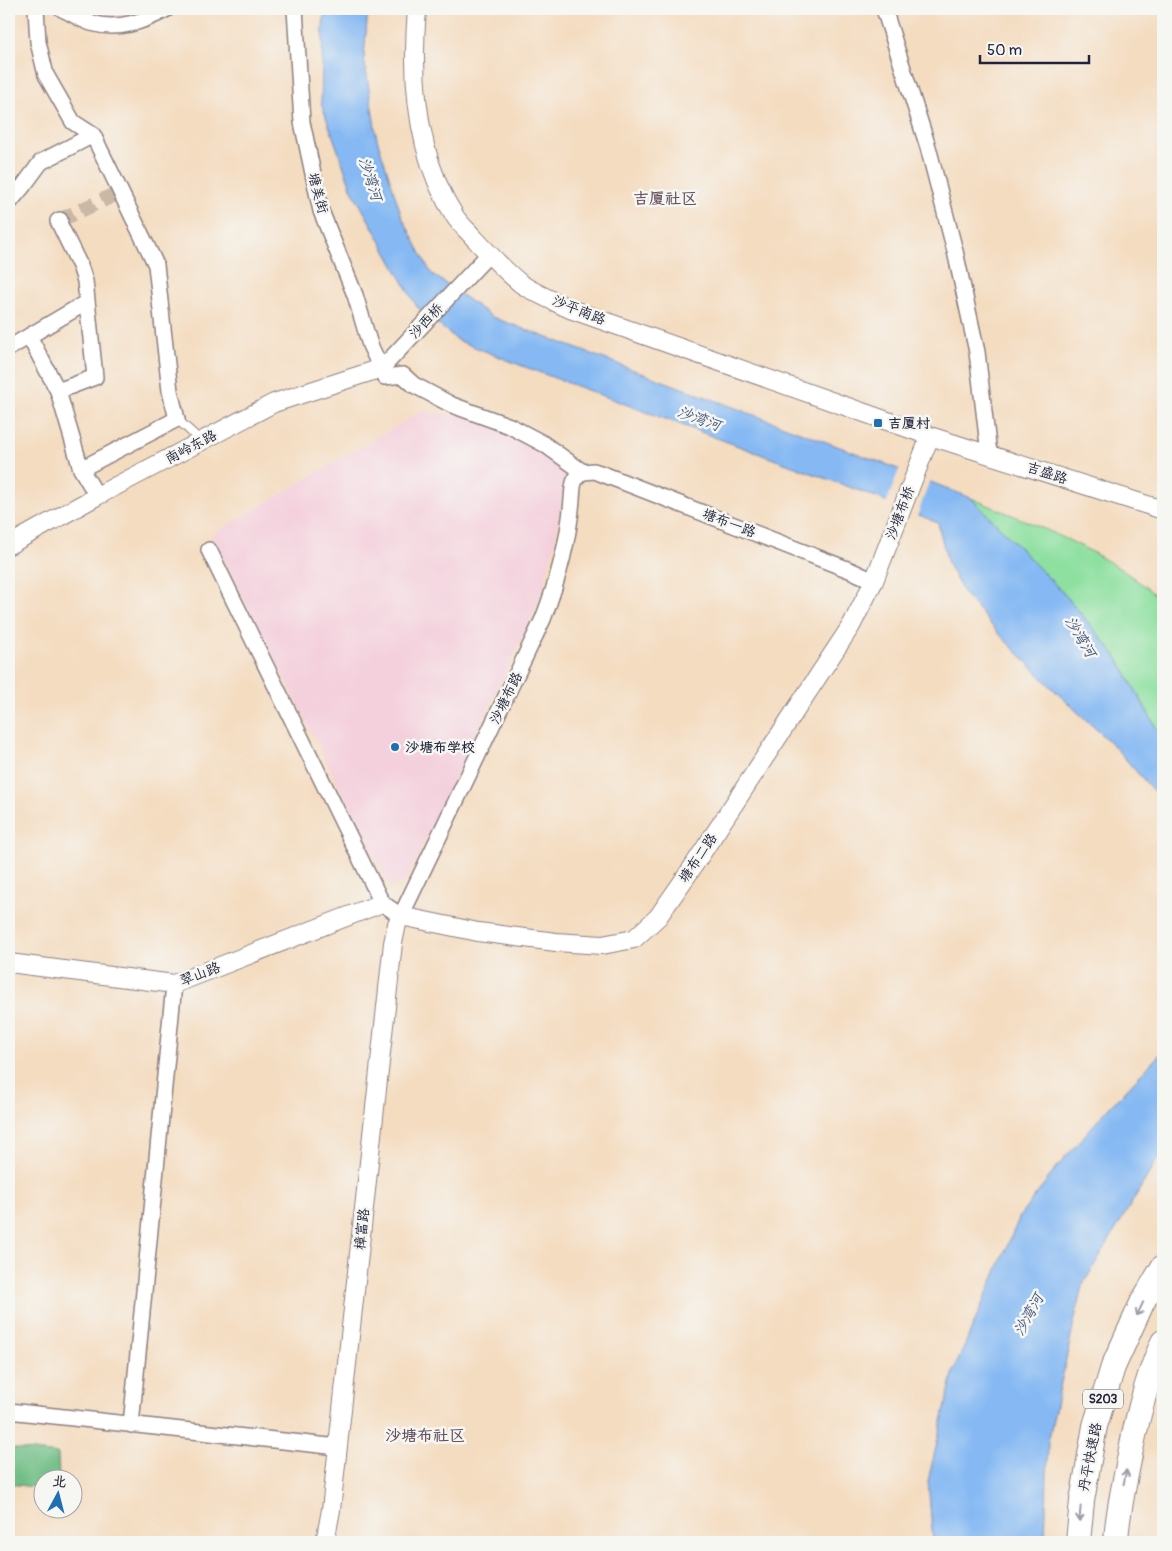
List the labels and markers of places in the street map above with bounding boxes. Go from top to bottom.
place label: 吉厦村 [888,415,930,432]
marker: 吉厦村 [872,417,884,429]
place label: 沙塘布学校 [405,739,475,756]
marker: 沙塘布学校 [389,741,401,753]

